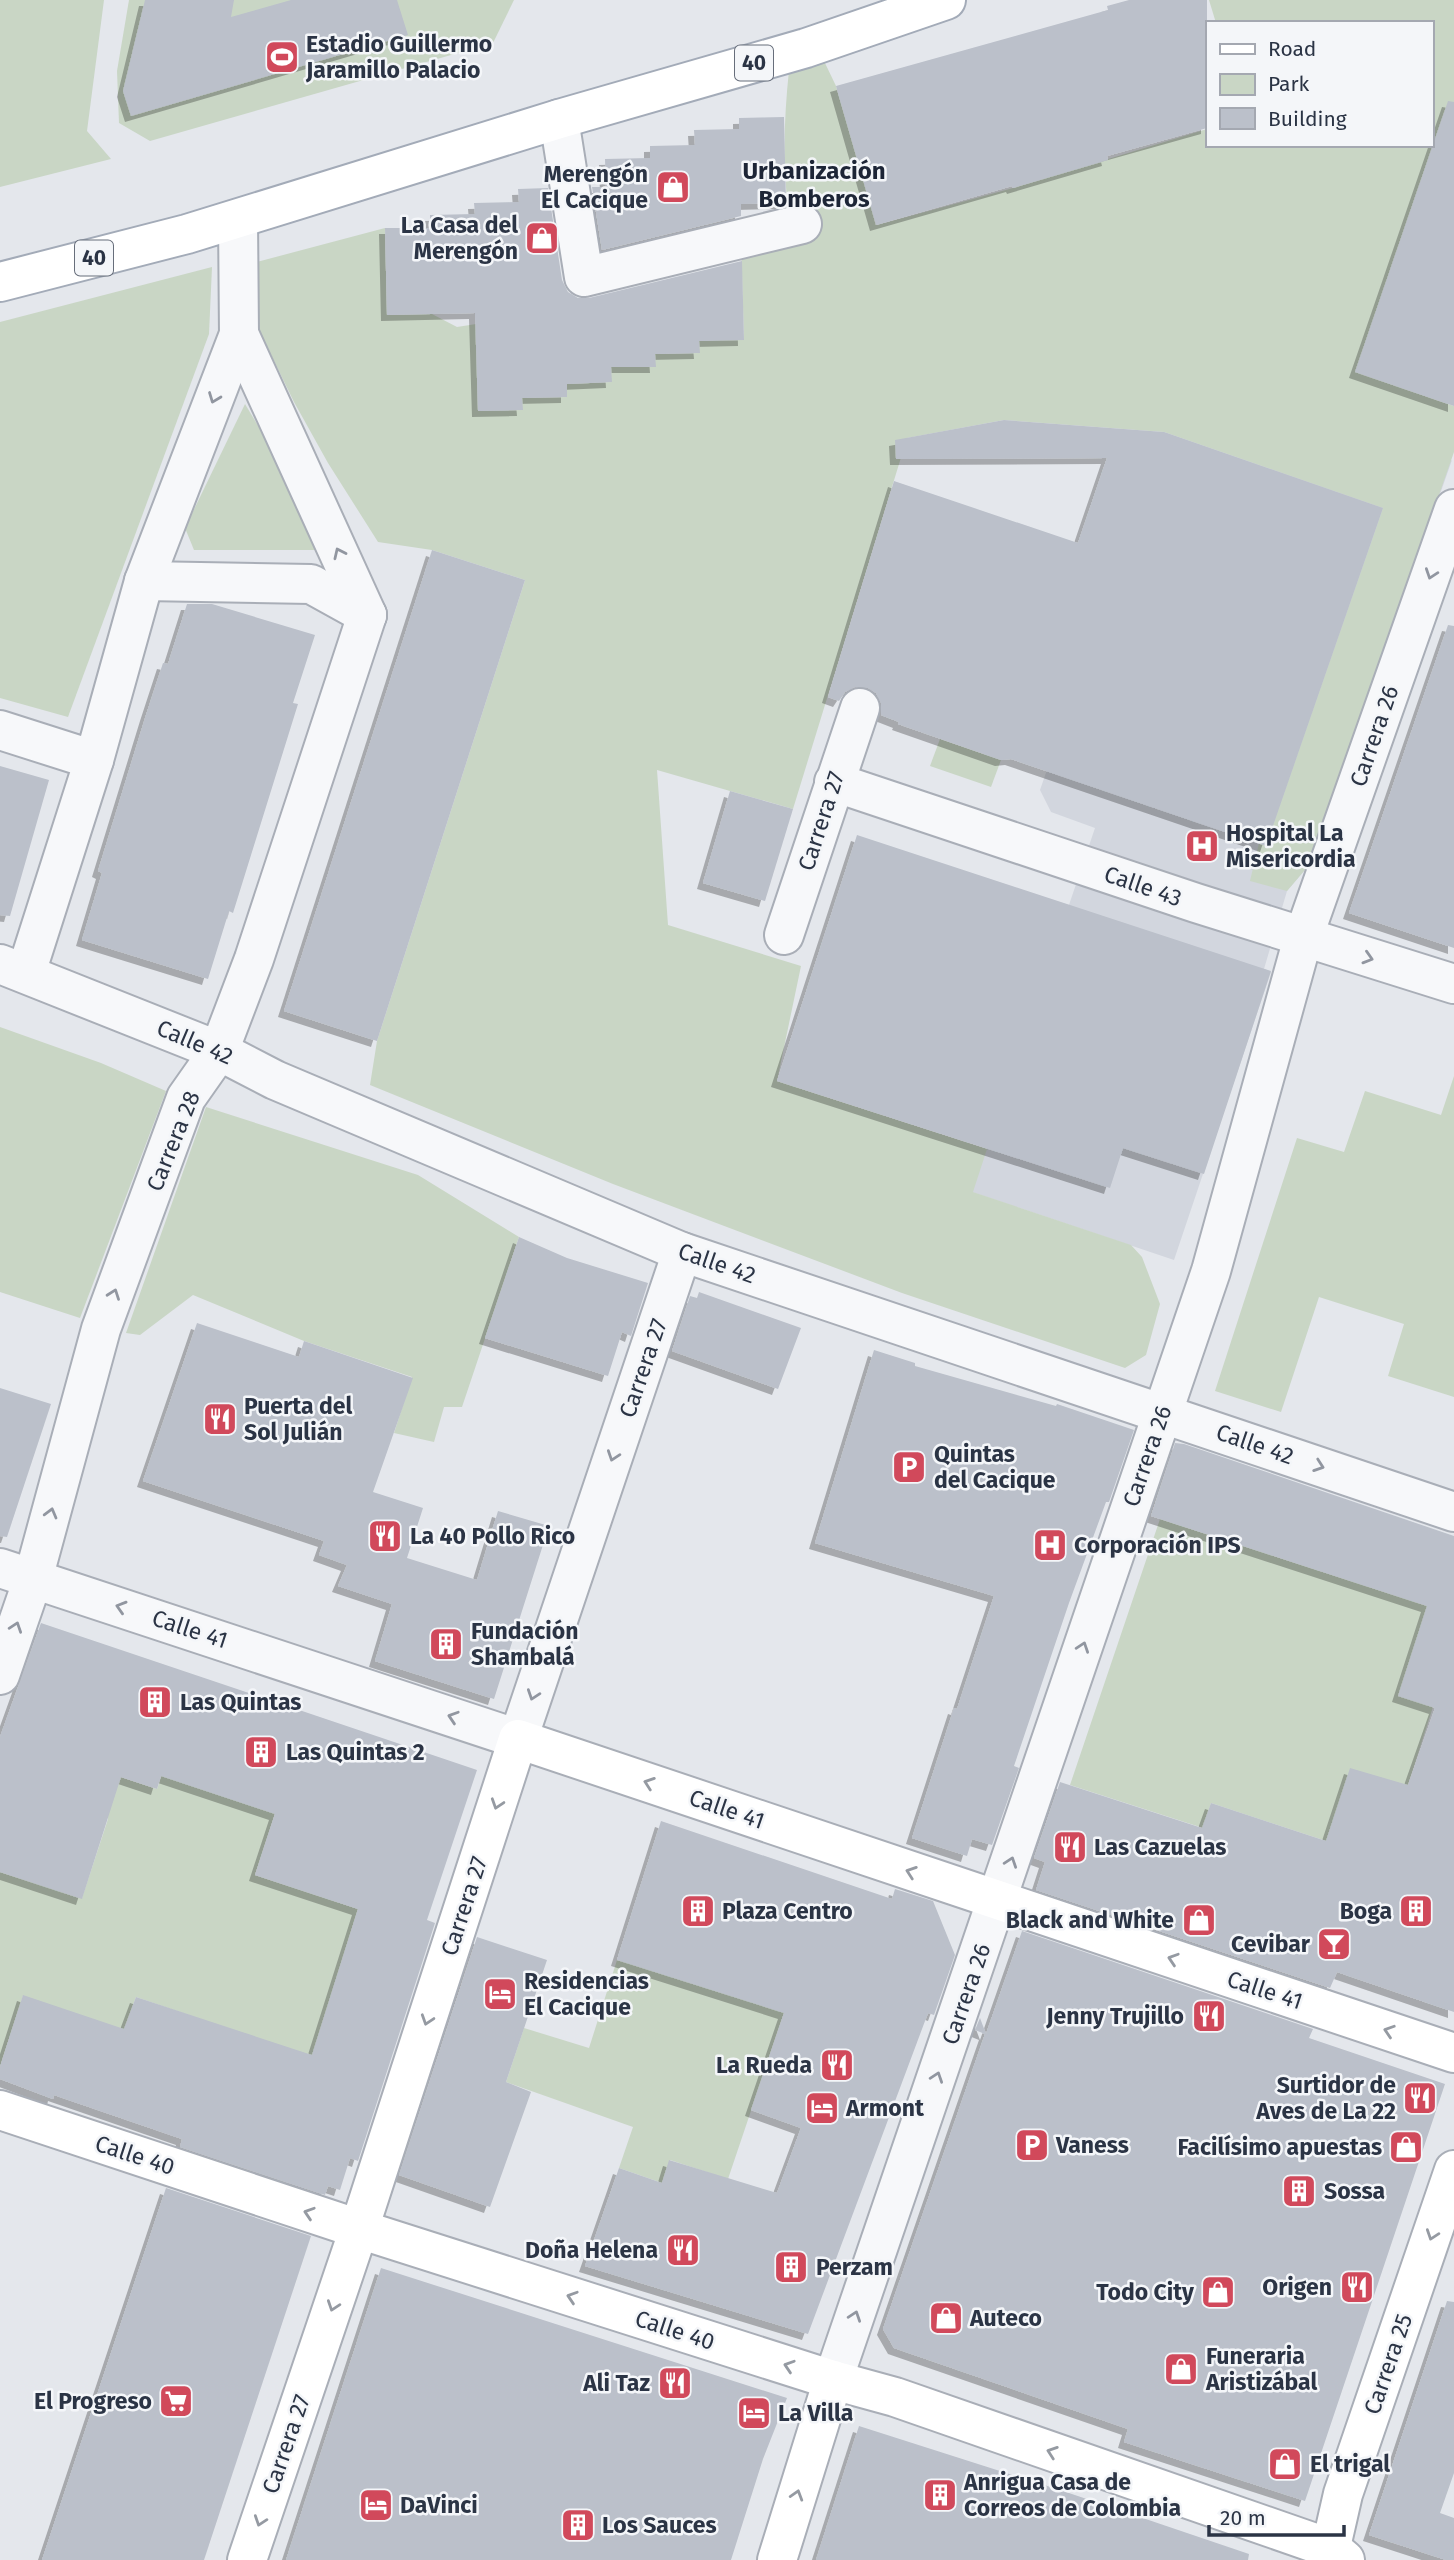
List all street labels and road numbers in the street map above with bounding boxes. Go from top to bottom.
road number: 40 [735,46,773,80]
road number: 40 [75,240,113,276]
street label: Carrera 26 [1344,682,1404,790]
street label: Carrera 27 [792,768,850,874]
street label: Calle 43 [1101,860,1185,912]
street label: Calle 42 [153,1013,237,1071]
street label: Carrera 28 [140,1087,206,1195]
street label: Calle 42 [675,1237,759,1289]
street label: Carrera 27 [613,1315,673,1421]
street label: Carrera 26 [1117,1402,1177,1510]
street label: Calle 42 [1213,1418,1297,1470]
street label: Calle 41 [149,1604,231,1654]
street label: Calle 41 [686,1783,768,1835]
street label: Carrera 27 [435,1853,493,1959]
street label: Carrera 26 [936,1940,996,2048]
street label: Calle 41 [1224,1965,1306,2015]
street label: Calle 40 [92,2129,178,2181]
street label: Calle 40 [632,2304,718,2356]
street label: Carrera 25 [1358,2310,1418,2418]
street label: Carrera 27 [256,2391,316,2497]

